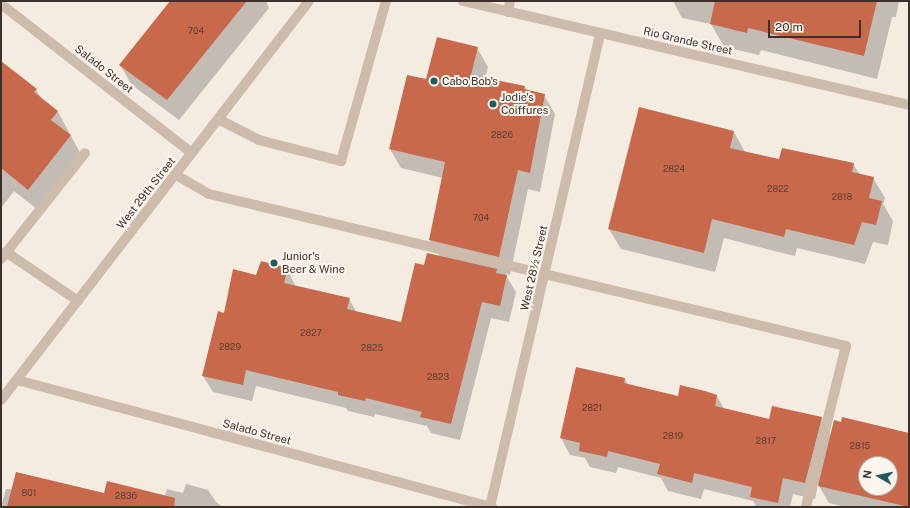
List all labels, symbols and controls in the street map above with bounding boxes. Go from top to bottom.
scale bar [770,12,863,38]
text: 20 m [775,20,803,34]
street label: Rio Grande Street [642,24,734,58]
house number: 704 [188,26,204,36]
street label: Salado Street [72,42,136,96]
place label: Cabo Bob's [442,74,498,88]
marker: Cabo Bob's [429,76,439,86]
place label: Jodie's Coiffures [501,91,548,117]
marker: Jodie's Coiffures [488,99,498,109]
house number: 2826 [491,130,513,140]
street label: West 29th Street [114,154,178,232]
house number: 2824 [663,164,685,174]
house number: 2822 [767,184,789,194]
house number: 2818 [832,192,852,202]
house number: 704 [473,213,489,223]
street label: West 28½ Street [518,224,550,312]
place label: Junior's Beer & Wine [282,250,345,276]
marker: Junior's Beer & Wine [269,258,279,268]
house number: 2827 [300,328,322,338]
house number: 2829 [219,342,241,352]
house number: 2825 [361,343,383,353]
house number: 2823 [427,372,449,382]
house number: 2821 [582,403,602,413]
street label: Salado Street [221,417,293,447]
house number: 2819 [663,431,683,441]
house number: 2817 [756,436,776,446]
house number: 2815 [850,441,870,451]
north arrow [858,456,898,496]
text: N [861,469,874,479]
house number: 801 [22,488,36,498]
house number: 2836 [115,491,137,501]

